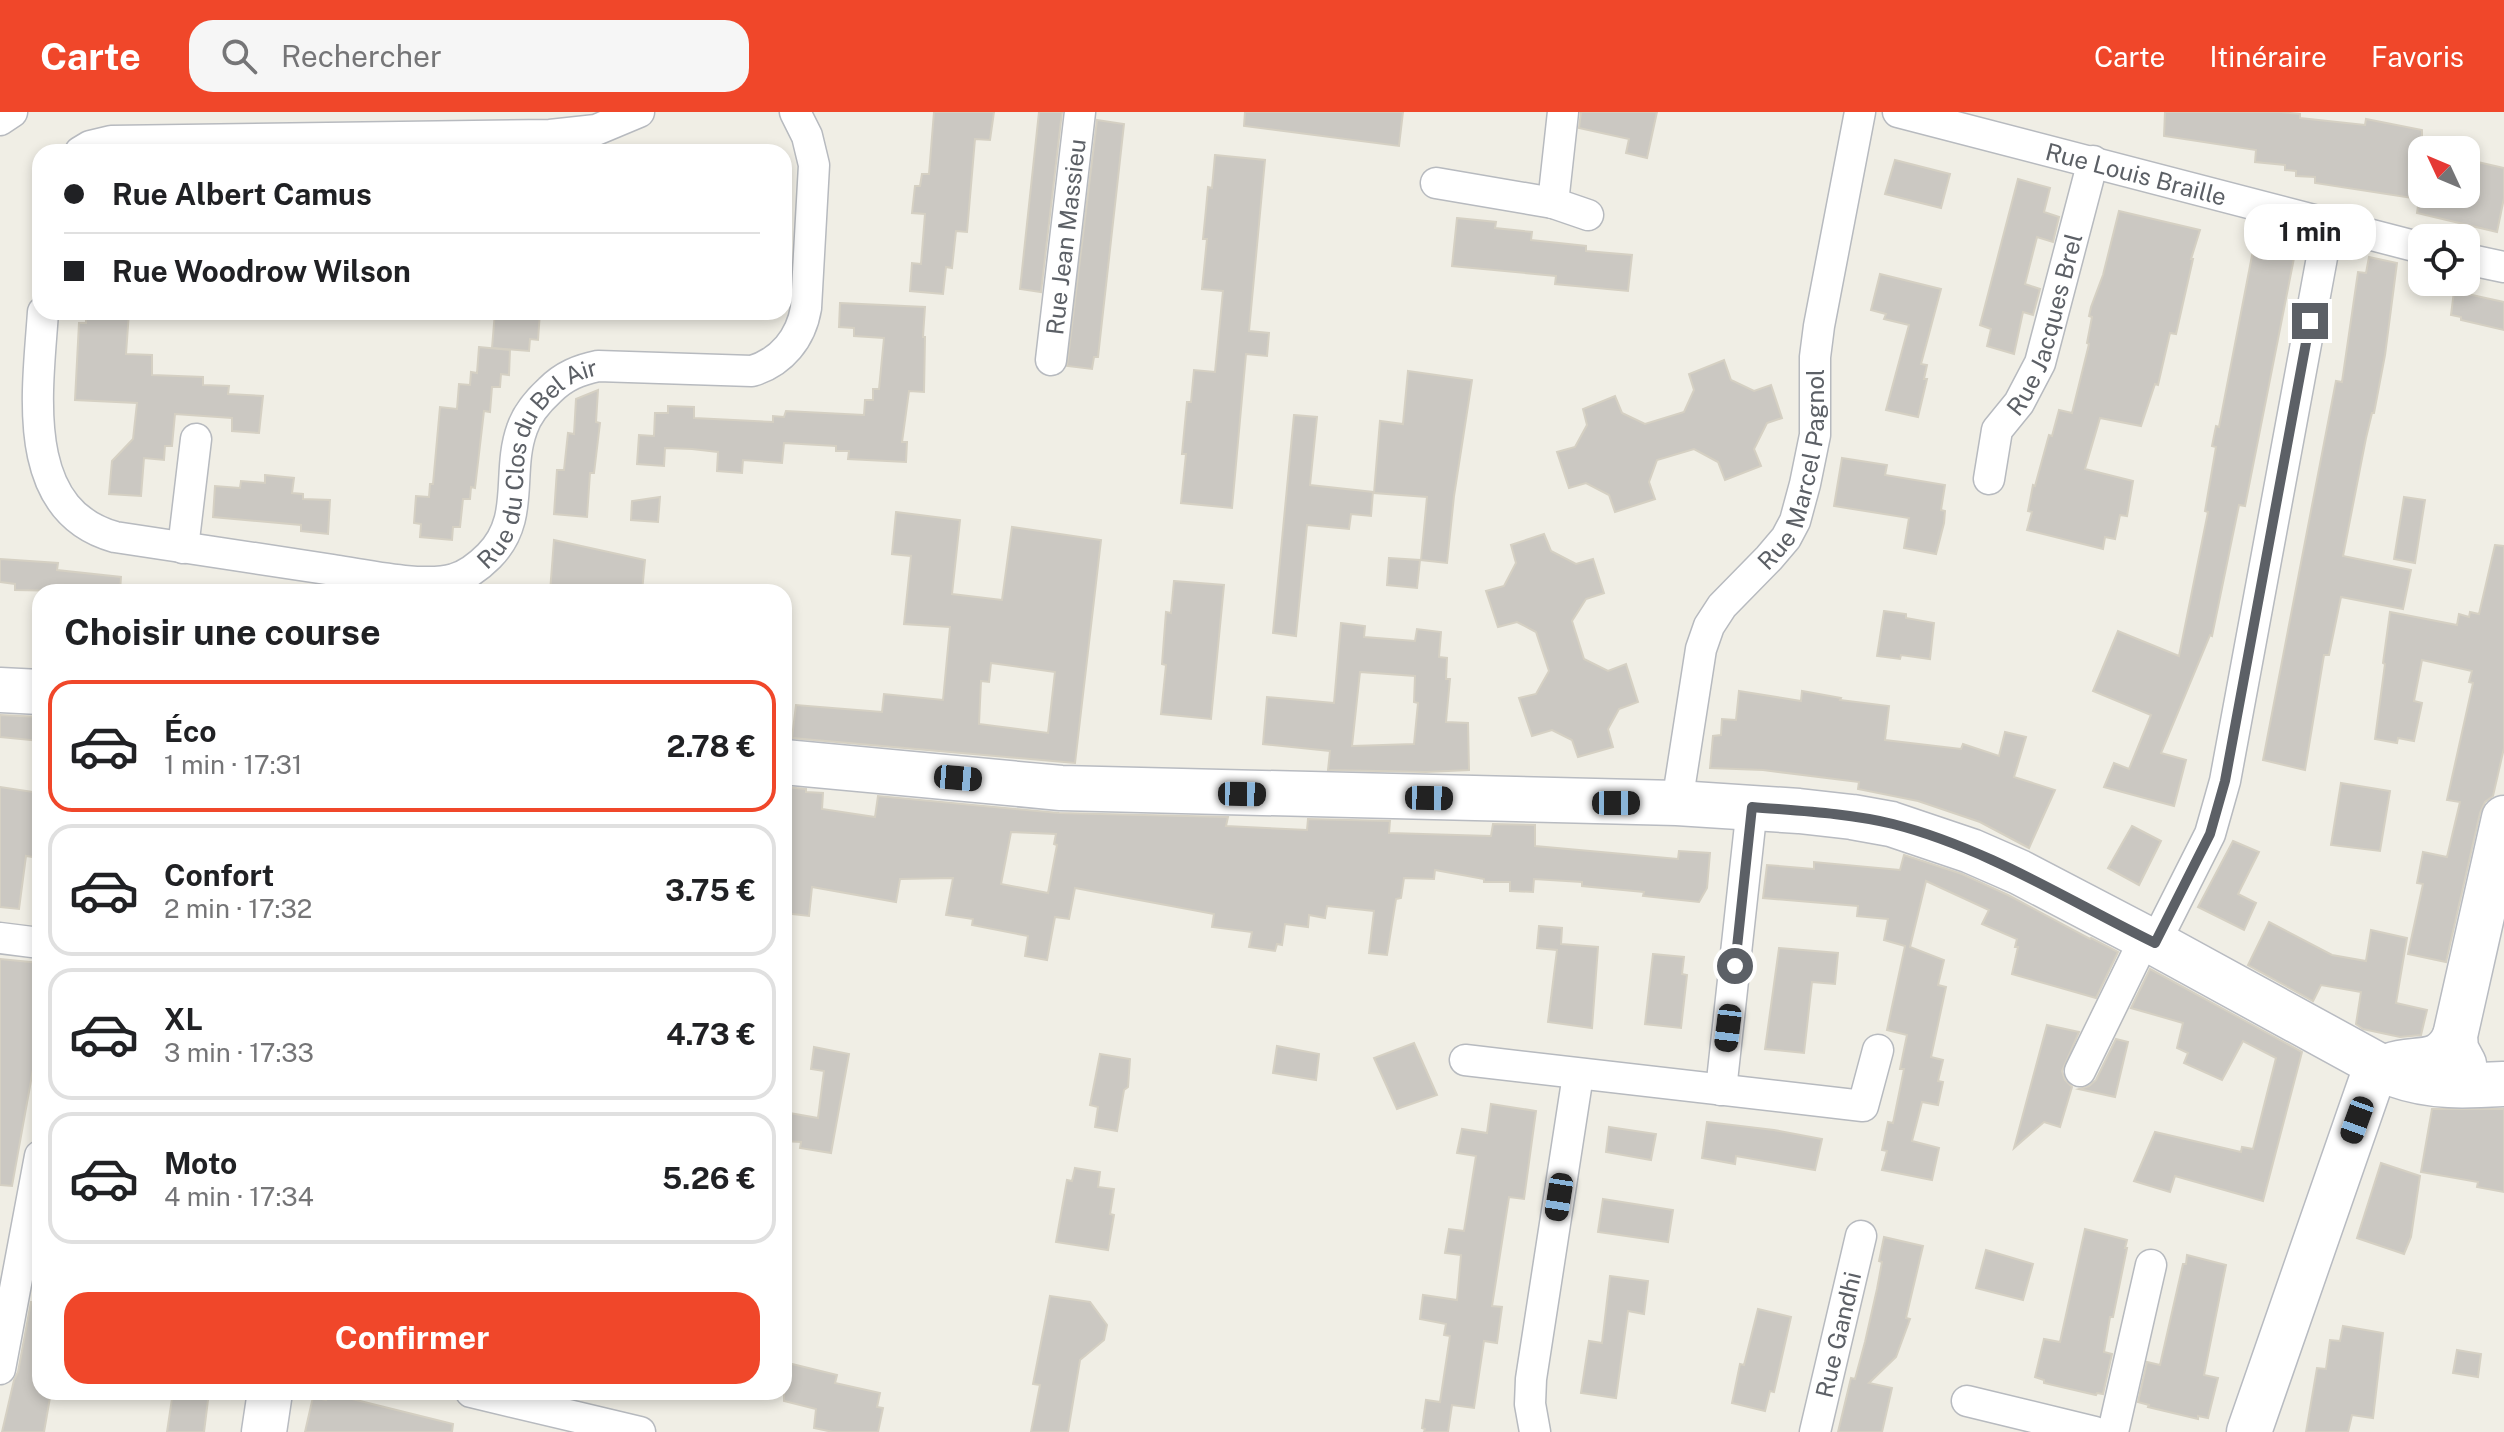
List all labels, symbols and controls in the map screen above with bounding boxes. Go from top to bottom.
search box [189,20,749,92]
text: Carte [40,34,141,79]
icon: search [217,34,261,78]
text: Rechercher [281,38,442,74]
text: Carte [2094,40,2165,73]
text: Itinéraire [2209,40,2327,73]
text: Favoris [2371,40,2464,73]
north arrow [2408,136,2480,208]
map controls [2408,136,2480,296]
street label: Rue Jean Massieu [1040,137,1091,336]
street label: Rue Louis Braille [2043,137,2230,211]
text: Rue Albert Camus [112,176,372,212]
callout: 1 min [2244,205,2376,261]
text: 1 min [2279,216,2341,247]
button: locate [2408,224,2480,296]
street label: Rue Jacques Brel [2001,230,2087,421]
text: Rue Woodrow Wilson [112,253,411,289]
route end [2292,303,2328,339]
street label: Rue du Clos du Bel Air [471,353,600,574]
street label: Rue Marcel Pagnol [1752,369,1829,575]
text: Choisir une course [64,611,381,653]
icon: car [68,710,140,782]
text: Éco [164,713,217,749]
text: 2.78 € [666,728,756,764]
text: 1 min · 17:31 [164,749,302,780]
car [933,764,983,792]
car [1218,782,1266,806]
car [1405,786,1453,810]
car [1592,791,1640,815]
icon: car [68,854,140,926]
text: Confort [164,857,274,893]
text: 3.75 € [665,872,756,908]
text: 2 min · 17:32 [164,893,312,924]
route start [1717,948,1753,984]
icon: car [68,998,140,1070]
text: XL [164,1001,203,1037]
car [1713,1003,1743,1053]
text: 4.73 € [666,1016,756,1052]
text: 3 min · 17:33 [164,1037,314,1068]
car [2338,1093,2376,1147]
icon: car [68,1142,140,1214]
text: Moto [164,1145,237,1181]
text: 5.26 € [662,1160,756,1196]
car [1543,1171,1575,1223]
text: 4 min · 17:34 [164,1181,314,1212]
street label: Rue Gandhi [1810,1269,1866,1400]
button: Confirmer [64,1292,760,1384]

